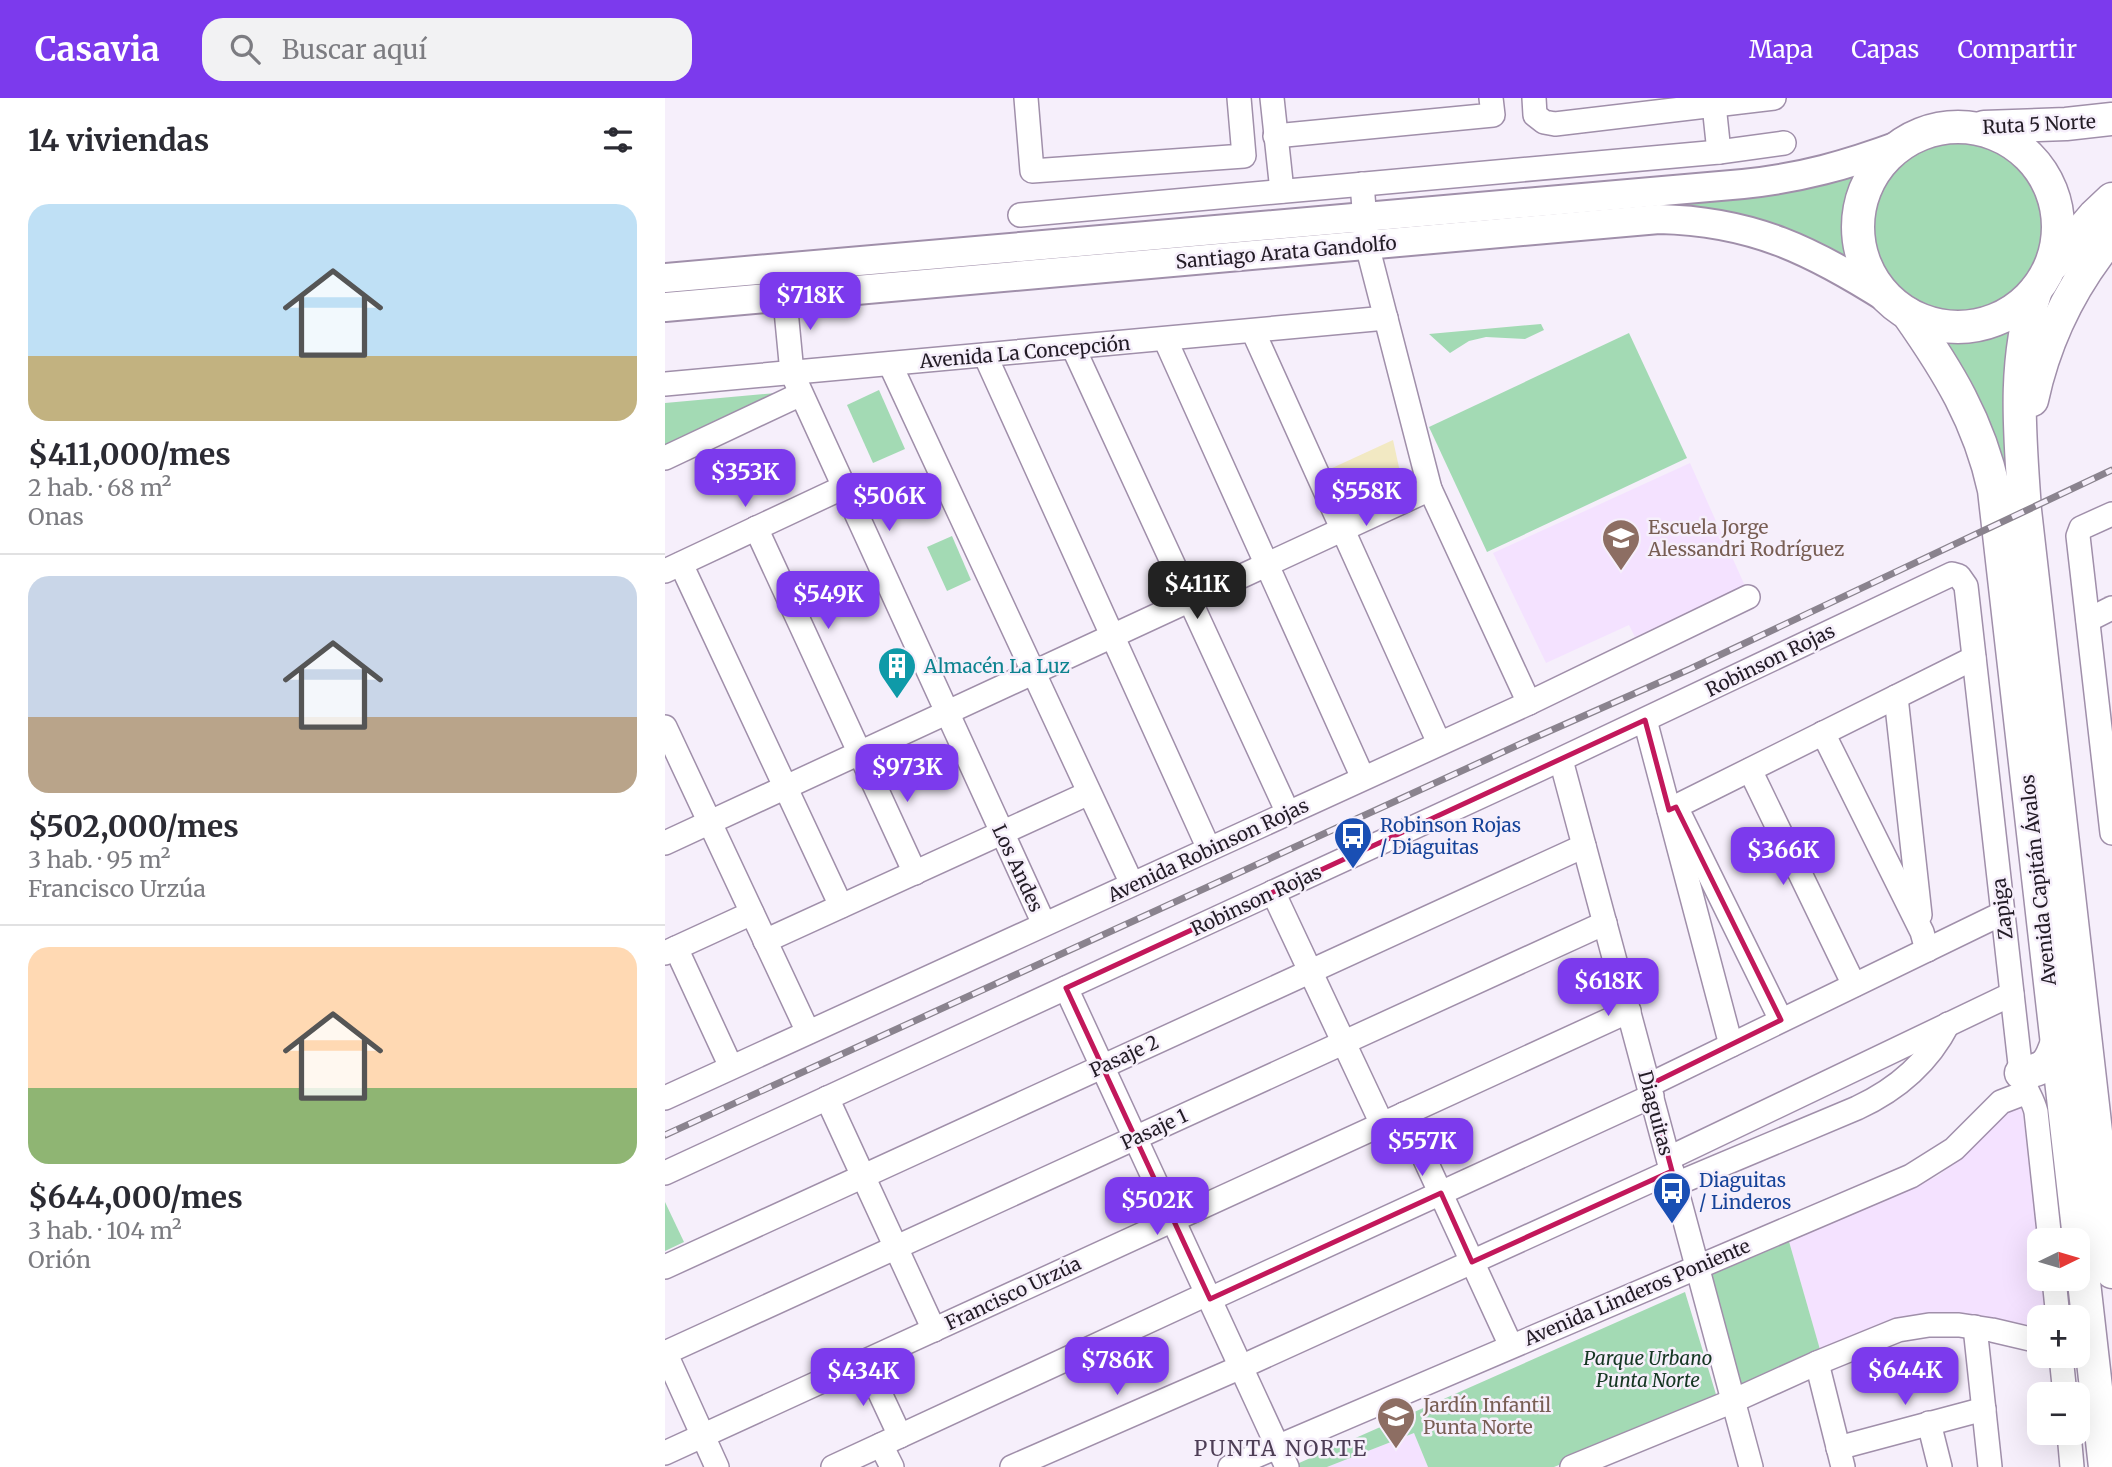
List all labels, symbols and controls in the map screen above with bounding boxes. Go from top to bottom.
search box [202,18,692,81]
text: Casavia [35,29,160,70]
icon: search [226,30,264,68]
text: Buscar aquí [282,33,427,66]
text: Mapa [1749,34,1813,65]
text: Capas [1851,34,1919,65]
text: Compartir [1957,34,2077,65]
street label: Ruta 5 Norte [1982,109,2096,139]
text: 14 viviendas [28,121,209,159]
icon: filters [599,121,637,159]
street label: Santiago Arata Gandolfo [1174,230,1398,274]
icon: home [270,250,396,376]
pin: $718K [761,272,859,332]
text: $718K [776,280,844,309]
street label: Avenida La Concepción [918,331,1132,373]
text: $411,000/mes [28,435,231,473]
pin: $353K [696,450,794,509]
text: $353K [711,457,779,486]
pin: $558K [1317,468,1415,528]
text: 2 hab. · 68 m² [28,473,172,502]
pin: $506K [840,474,938,533]
text: $558K [1331,476,1401,505]
text: $506K [852,481,926,510]
text: Onas [28,502,84,531]
place label: Escuela Jorge Alessandri Rodríguez [1647,515,1844,561]
school or university icon: Escuela Jorge Alessandri Rodríguez [1600,517,1642,572]
pin: $411K [1148,561,1246,621]
text: $411K [1164,569,1230,598]
pin: $549K [779,572,877,631]
text: $549K [793,579,864,608]
street label: Robinson Rojas [1701,618,1839,702]
icon: home [270,622,396,748]
building icon: Almacén La Luz [876,645,918,700]
place label: Almacén La Luz [923,654,1070,678]
pin: $973K [858,744,956,804]
text: $973K [871,752,943,781]
street label: Avenida Capitán Ávalos [2015,773,2061,988]
street label: Avenida Robinson Rojas [1104,793,1312,907]
text: $502,000/mes [28,807,239,845]
place label: Robinson Rojas / Diaguitas [1380,813,1521,859]
bus stop icon: Robinson Rojas / Diaguitas [1332,815,1374,870]
street label: Los Andes [987,820,1049,916]
pin: $366K [1734,828,1832,887]
text: $366K [1747,835,1819,864]
text: 3 hab. · 95 m² [28,845,170,874]
street label: Robinson Rojas [1187,860,1325,940]
text: Francisco Urzúa [28,874,206,903]
street label: Zapiga [1986,877,2018,941]
pin: $618K [1559,958,1657,1018]
text: $618K [1574,966,1642,995]
icon: home [270,993,396,1119]
street label: Pasaje 2 [1086,1030,1162,1082]
street label: Diaguitas [1633,1068,1679,1158]
street label: Pasaje 1 [1117,1103,1191,1155]
pin: $557K [1373,1118,1471,1178]
text: $557K [1387,1126,1457,1155]
place label: Diaguitas / Linderos [1699,1168,1791,1214]
bus stop icon: Diaguitas / Linderos [1651,1170,1693,1225]
text: $644,000/mes [28,1178,243,1216]
pin: $502K [1108,1178,1206,1237]
text: $502K [1121,1185,1193,1214]
text: 3 hab. · 104 m² [28,1216,182,1245]
north arrow [2027,1228,2089,1292]
map controls [2027,1228,2090,1445]
street label: Avenida Linderos Poniente [1519,1233,1754,1351]
text: Orión [28,1245,91,1274]
street label: Francisco Urzúa [941,1251,1085,1335]
button: + [2027,1305,2090,1368]
pin: $786K [1068,1338,1166,1397]
text: $786K [1081,1345,1153,1374]
park label: Parque Urbano Punta Norte [1584,1346,1713,1392]
pin: $434K [814,1348,912,1408]
pin: $644K [1856,1348,1954,1407]
text: $644K [1867,1355,1943,1384]
text: $434K [827,1356,899,1385]
button: − [2027,1382,2090,1445]
place label: Jardín Infantil Punta Norte [1422,1393,1551,1439]
school or university icon: Jardín Infantil Punta Norte [1375,1395,1417,1450]
district label: PUNTA NORTE [1194,1435,1368,1462]

